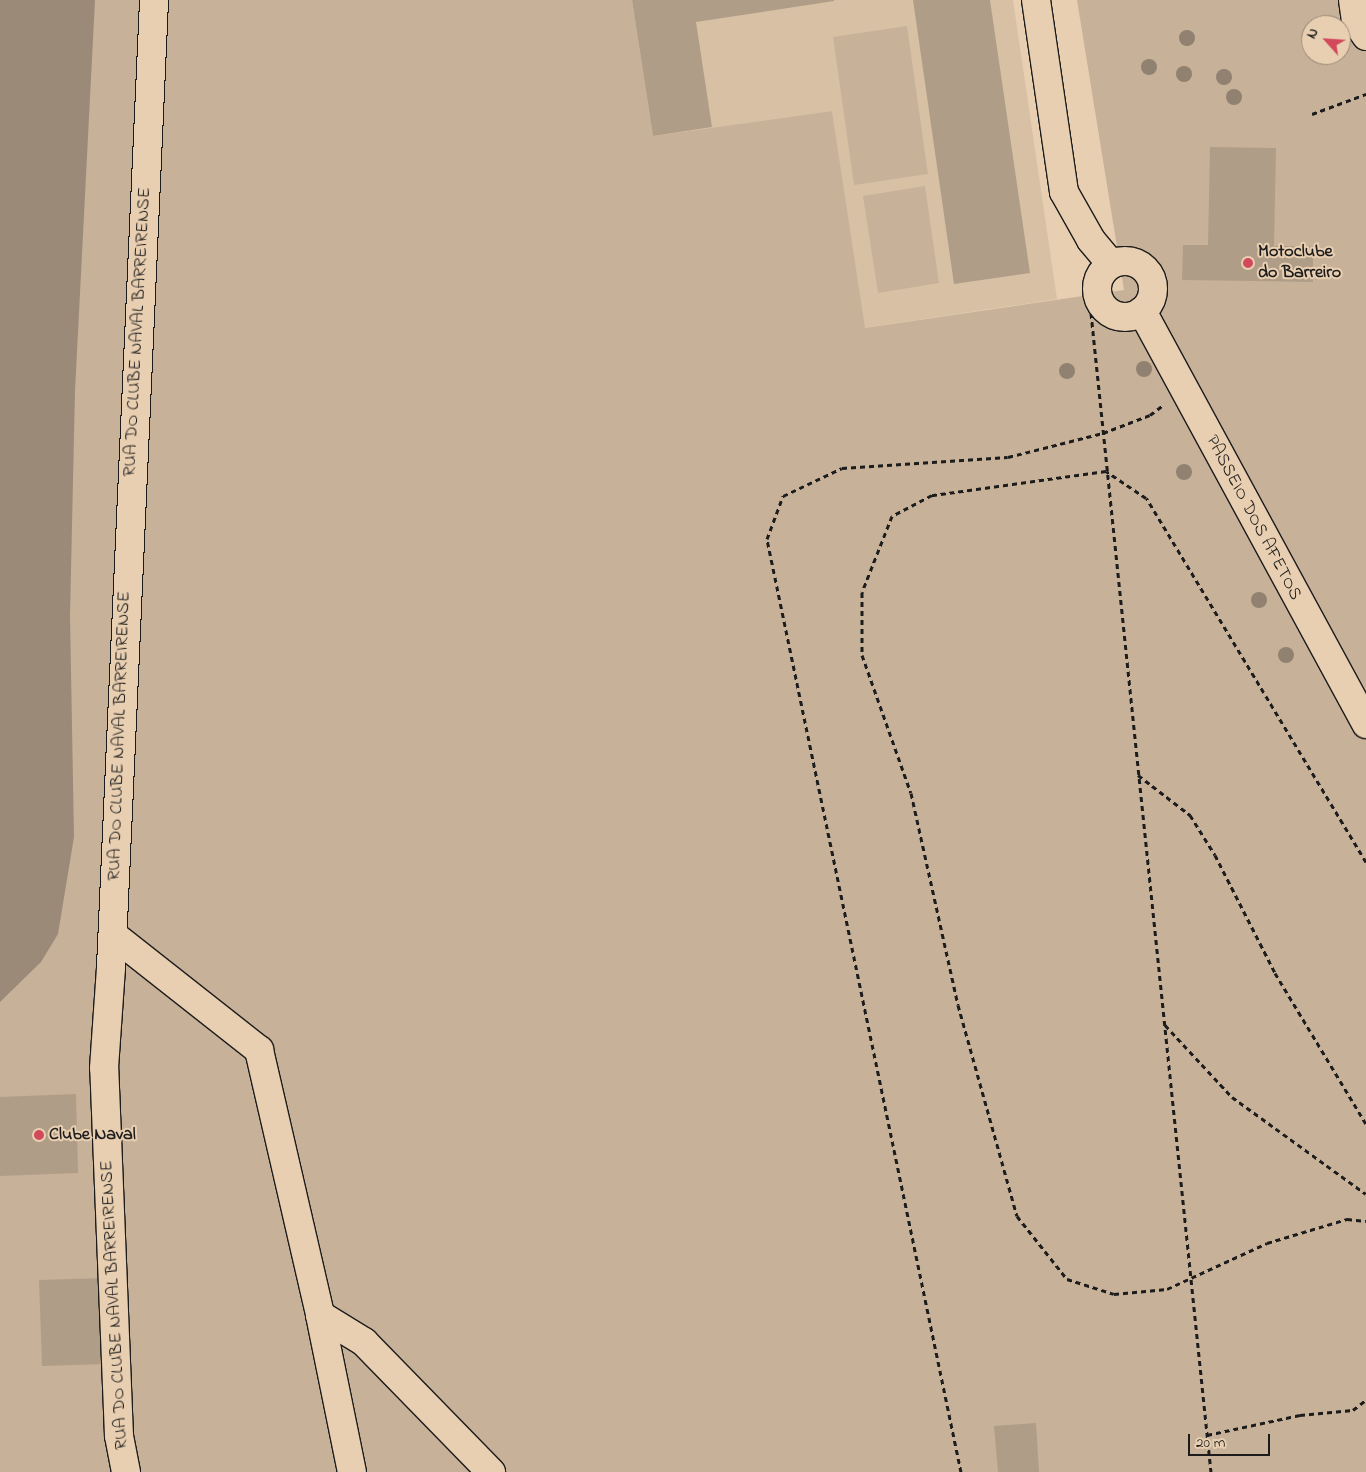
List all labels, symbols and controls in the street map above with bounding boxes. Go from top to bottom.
north arrow [1301,15,1351,65]
text: N [1301,25,1324,43]
street label: RUA DO CLUBE NAVAL BARREIRENSE [120,187,156,477]
place label: Motoclube do Barreiro [1258,242,1341,284]
marker: Motoclube do Barreiro [1242,257,1254,269]
street label: PASSEIO DOS AFETOS [1200,432,1306,604]
street label: RUA DO CLUBE NAVAL BARREIRENSE [104,591,136,881]
place label: Clube Naval [49,1124,136,1146]
marker: Clube Naval [33,1129,45,1141]
street label: RUA DO CLUBE NAVAL BARREIRENSE [97,1160,133,1450]
scale bar [1191,1424,1274,1456]
text: 20 m [1196,1432,1225,1454]

